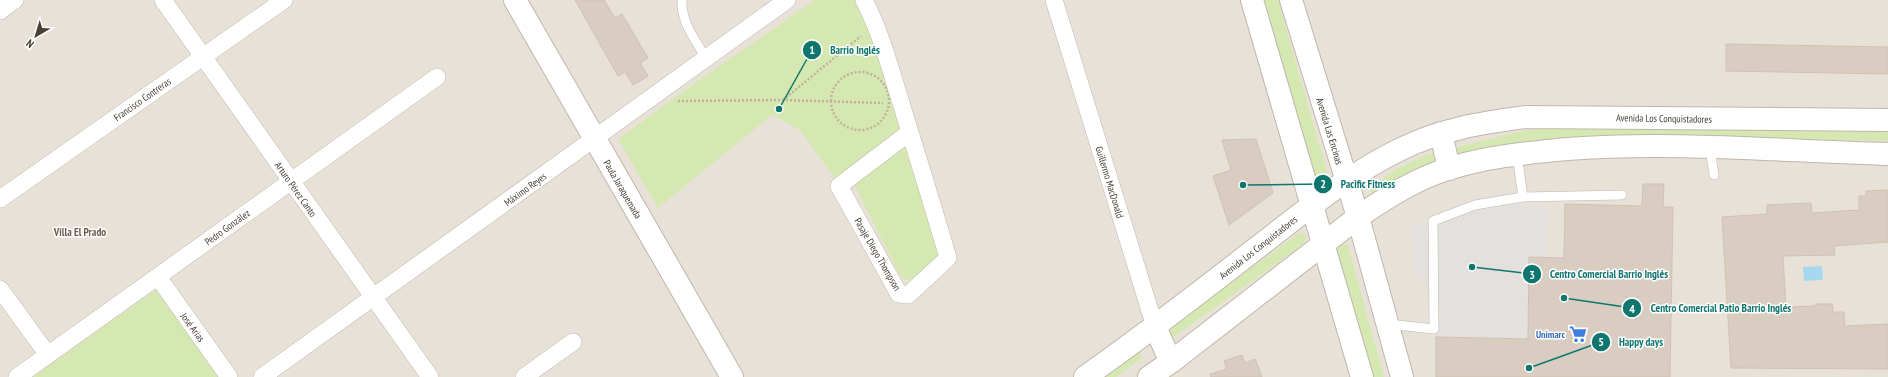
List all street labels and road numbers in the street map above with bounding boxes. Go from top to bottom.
street label: Francisco Contreras [111,75,174,124]
street label: Avenida Las Encinas [1313,96,1346,167]
street label: Avenida Los Conquistadores [1616,111,1713,126]
street label: Guillermo MacDonald [1092,145,1127,220]
street label: Paula Jaraquemada [600,158,645,221]
street label: Arturo Pérez Canto [272,159,319,219]
street label: Máximo Reyes [502,169,550,209]
street label: Pedro González [202,206,253,248]
street label: Avenida Los Conquistadores [1217,212,1301,282]
street label: Pasaje Diego Thompson [851,215,904,293]
street label: José Arias [177,309,208,345]

